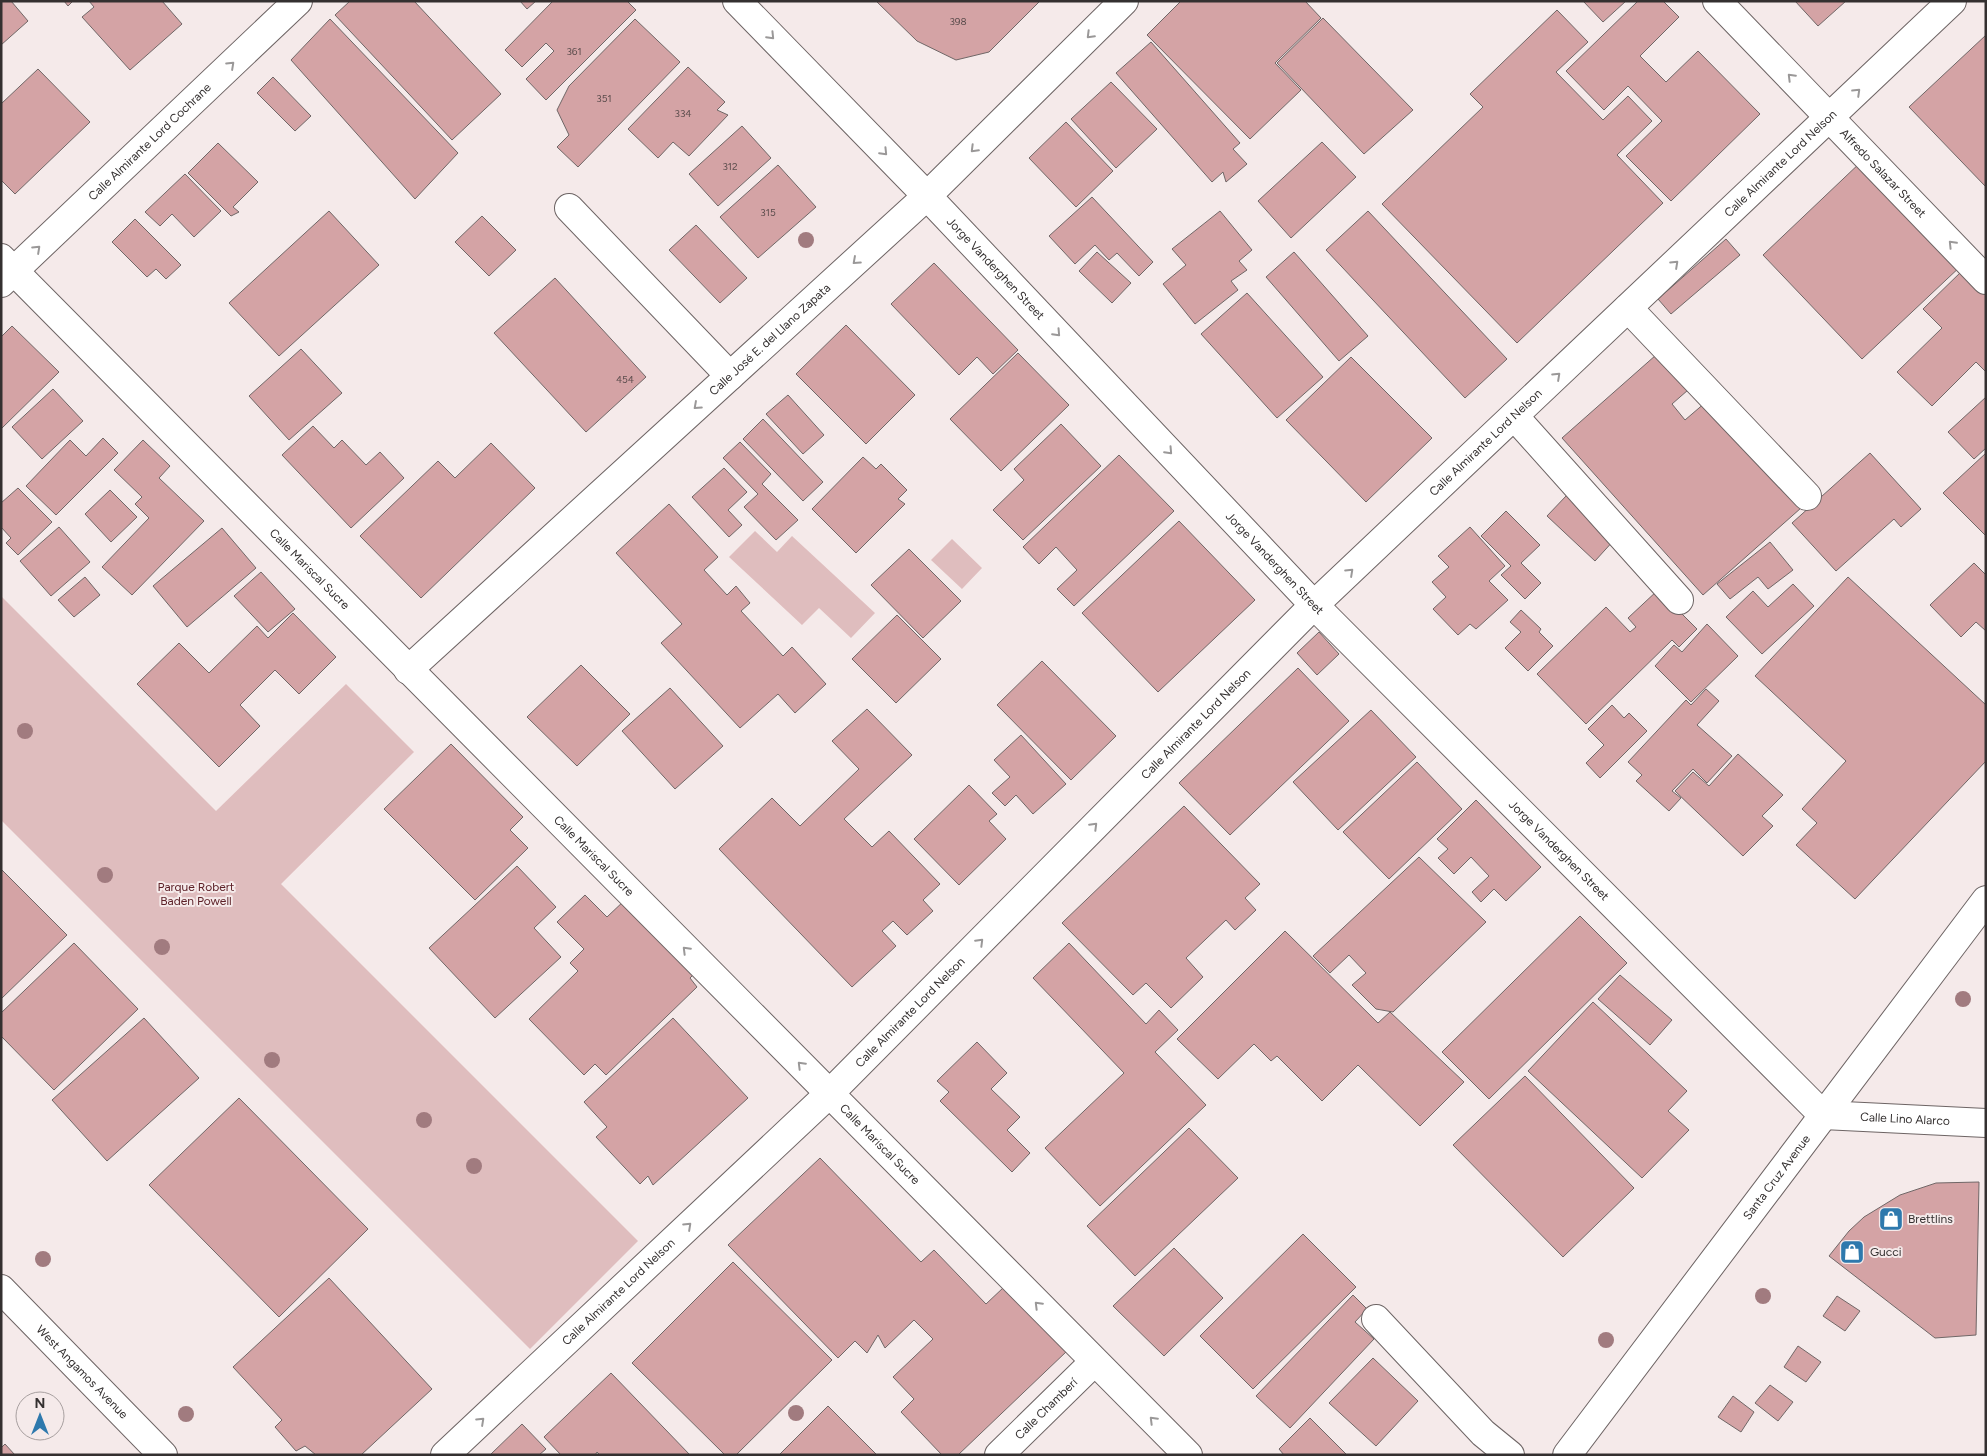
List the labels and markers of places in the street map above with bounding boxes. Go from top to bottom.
shop icon: Brettlins [1878,1206,1904,1232]
place label: Brettlins [1908,1212,1953,1226]
shop icon: Gucci [1839,1239,1865,1265]
place label: Gucci [1870,1245,1902,1259]

